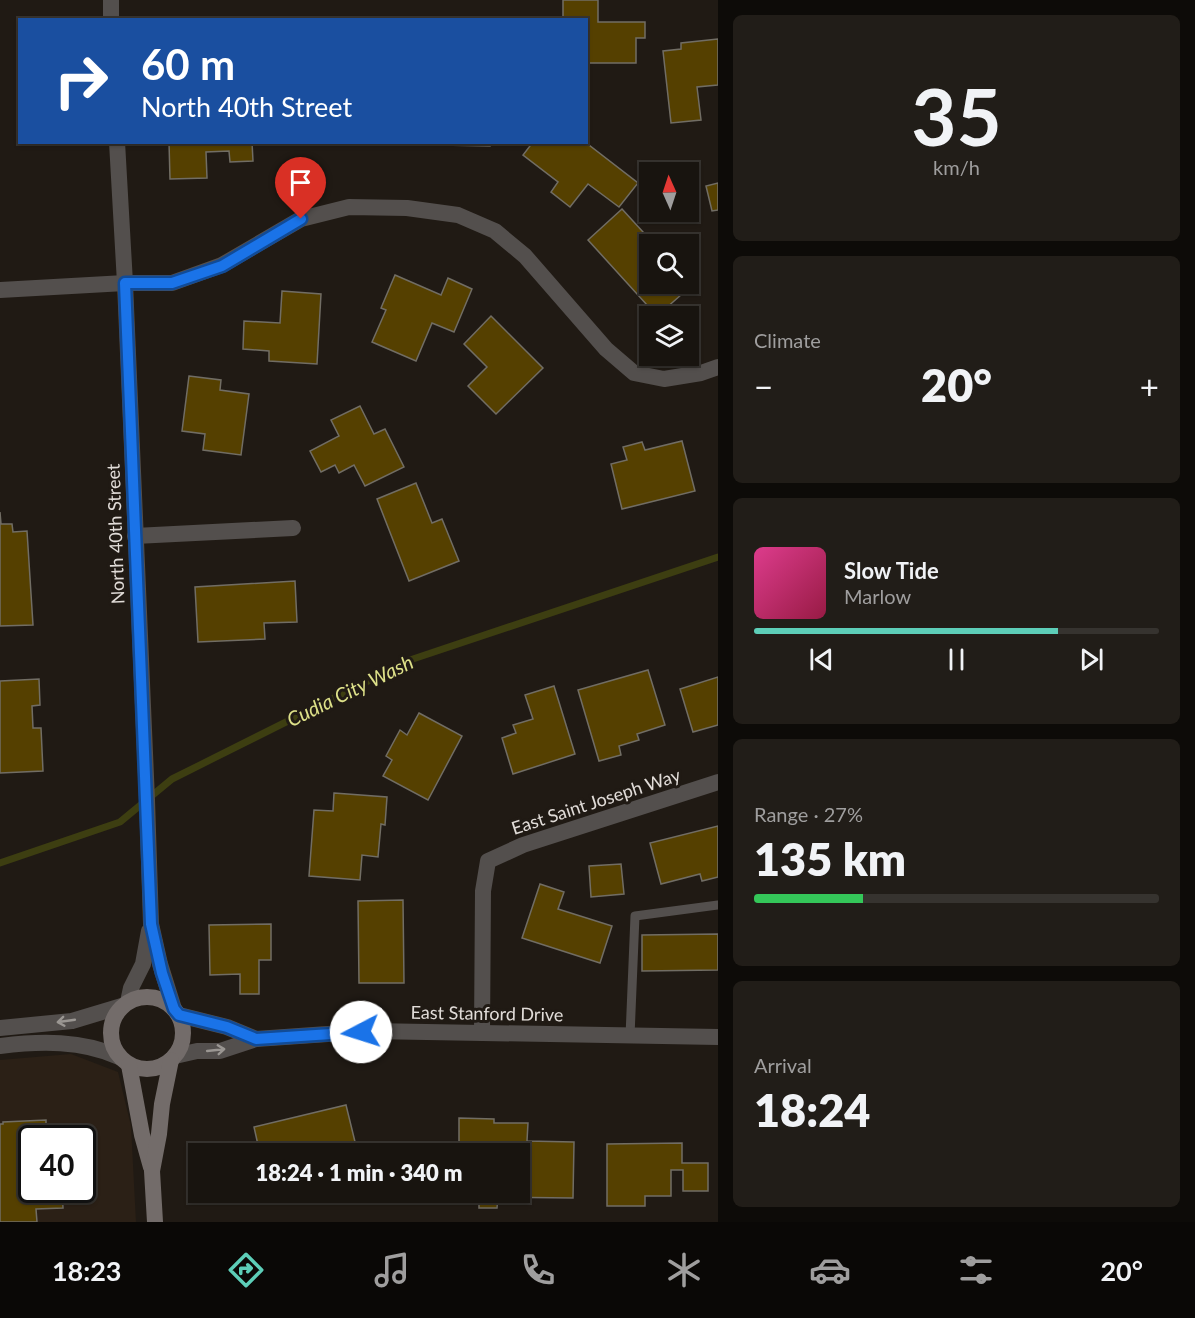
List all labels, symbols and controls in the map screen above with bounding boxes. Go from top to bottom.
text: 60 m [141,39,235,89]
icon: right [42,42,120,120]
text: 35 [911,69,1002,163]
text: North 40th Street [141,90,352,123]
text: km/h [933,155,980,179]
pin [275,157,326,219]
north arrow [639,162,699,222]
map controls [639,162,699,366]
icon: arrive [284,166,317,199]
button: search [639,234,699,294]
button: layers [639,306,699,366]
text: Climate [754,328,821,352]
text: 20° [921,358,992,412]
text: − [754,366,773,406]
text: + [1140,366,1159,406]
street label: North 40th Street [102,463,128,605]
text: Slow Tide [844,557,939,584]
text: Marlow [844,584,911,608]
icon: previous [805,643,838,676]
icon: pause [940,643,973,676]
icon: next [1075,643,1108,676]
water label: Cudia City Wash [282,649,417,731]
street label: East Saint Joseph Way [508,763,684,839]
text: Range · 27% [754,802,863,826]
text: 135 km [754,832,906,886]
position arrow [329,1000,393,1064]
street label: East Stanford Drive [410,1001,564,1025]
one-way arrow [56,1015,76,1026]
one-way arrow [206,1044,225,1055]
text: Arrival [754,1053,812,1077]
text: 18:24 [754,1083,870,1137]
speed limit sign: 40 [18,1125,96,1203]
text: 18:24 · 1 min · 340 m [256,1159,462,1186]
icon: directions [225,1249,267,1291]
icon: music [371,1249,413,1291]
icon: phone [517,1249,559,1291]
icon: climate [663,1249,705,1291]
icon: car [809,1249,851,1291]
icon: filters [955,1249,997,1291]
text: 18:23 [52,1254,122,1287]
text: 20° [1100,1254,1143,1287]

